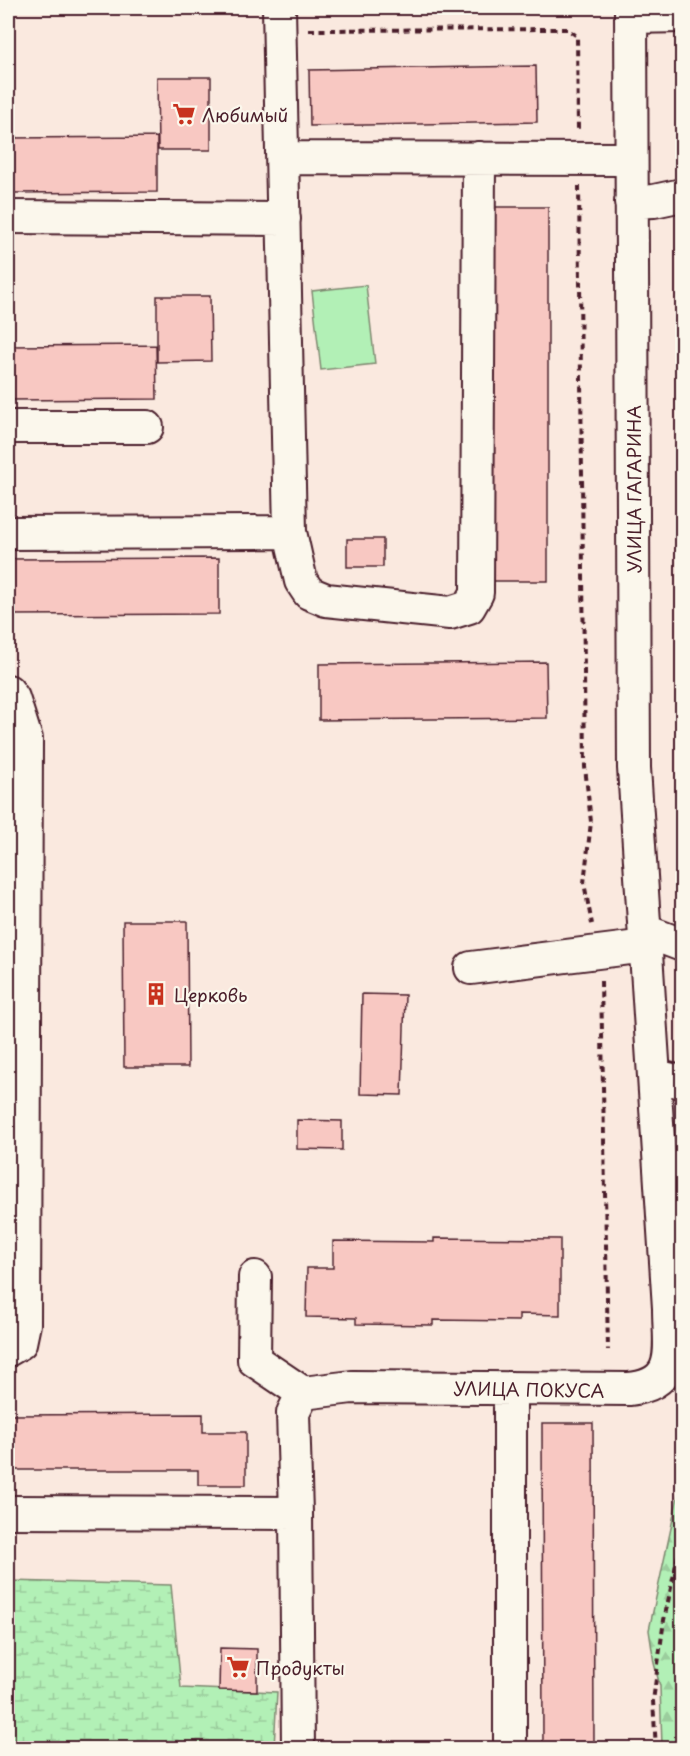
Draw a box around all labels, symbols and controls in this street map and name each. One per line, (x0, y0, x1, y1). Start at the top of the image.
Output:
supermarket icon: Любимый (171, 101, 197, 127)
place label: Любимый (202, 101, 288, 128)
street label: УЛИЦА ГАГАРИНА (620, 405, 647, 573)
building icon: Церковь (143, 981, 169, 1007)
place label: Церковь (174, 981, 247, 1008)
street label: УЛИЦА ПОКУСА (453, 1374, 605, 1404)
supermarket icon: Продукты (225, 1654, 251, 1680)
place label: Продукты (256, 1654, 345, 1681)

